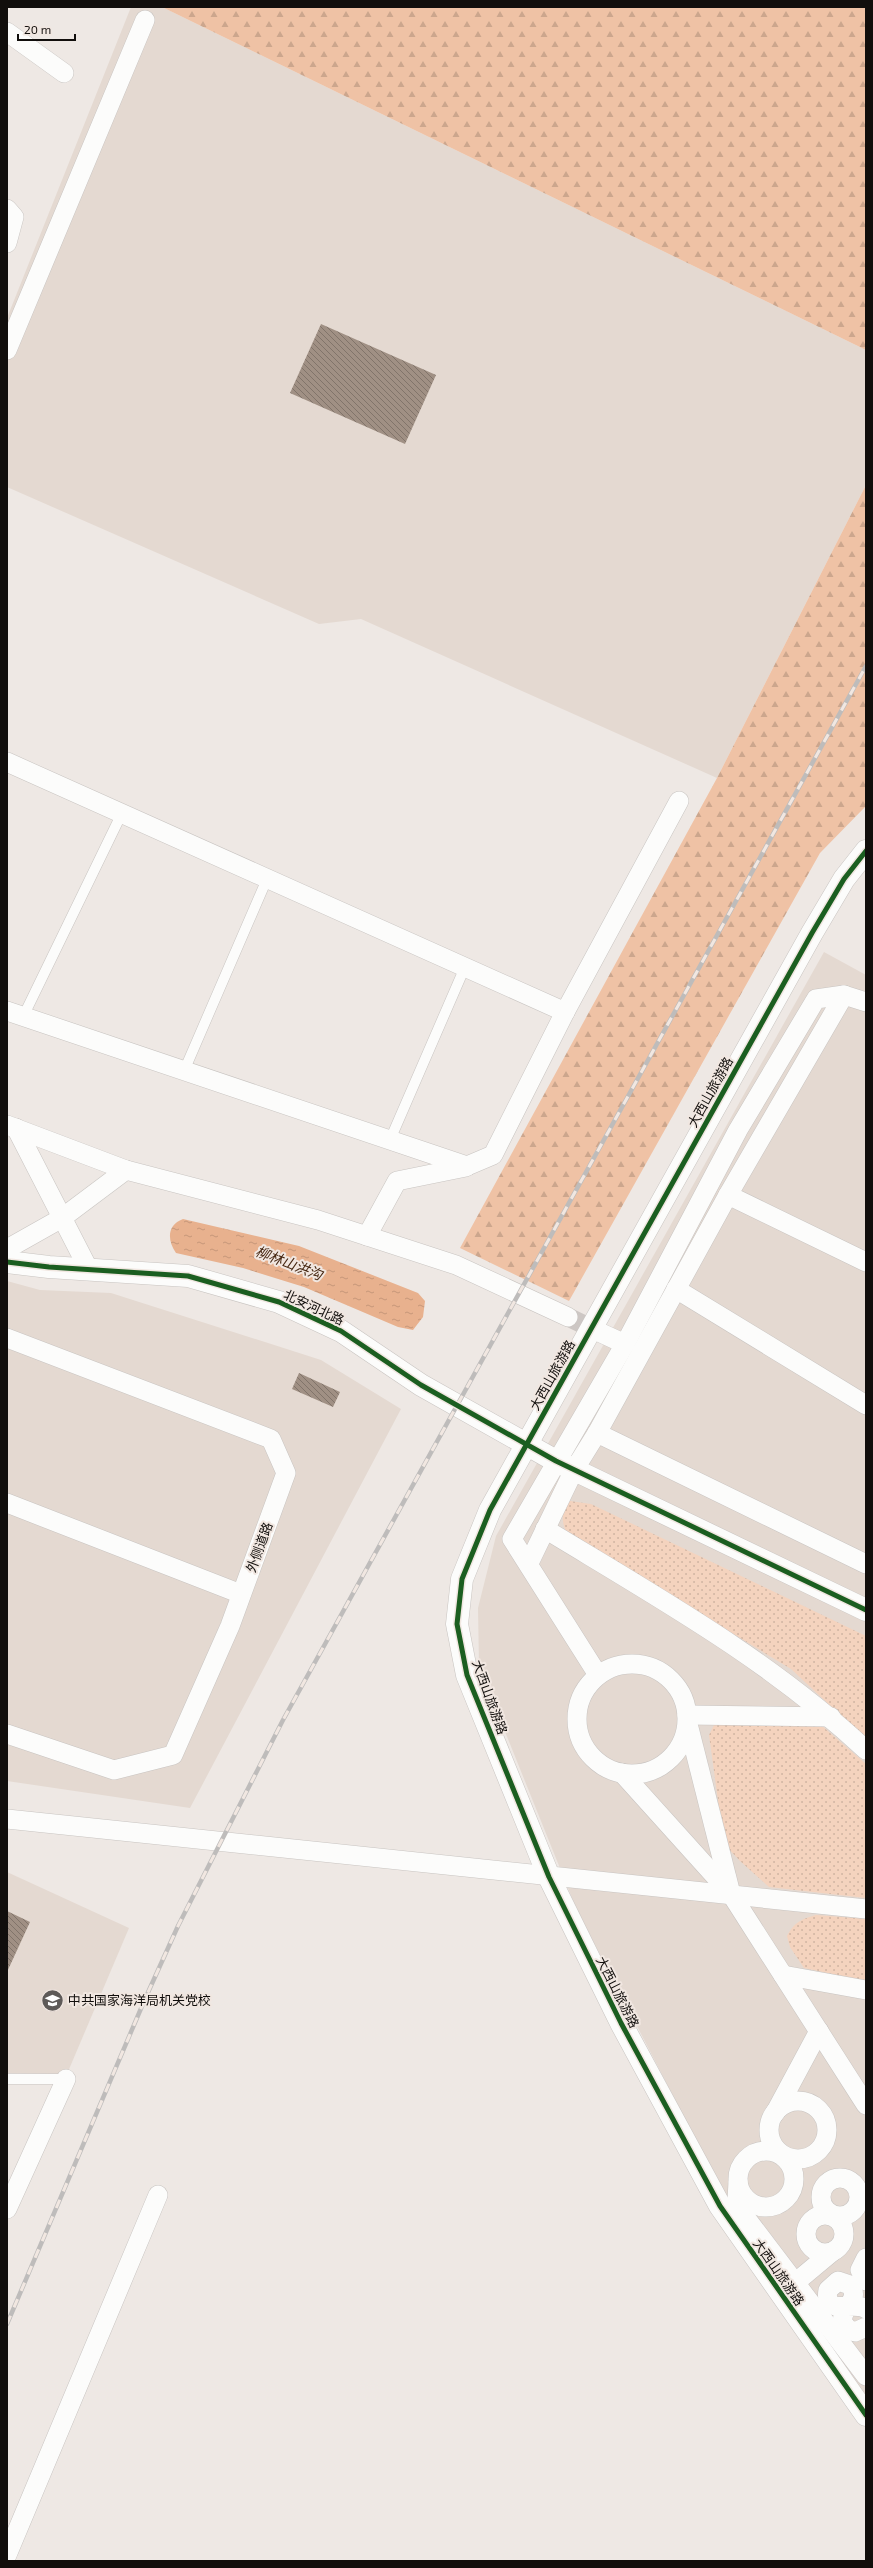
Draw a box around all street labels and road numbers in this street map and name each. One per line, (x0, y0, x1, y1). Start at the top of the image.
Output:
street label: 大西山旅游路 (684, 1054, 736, 1130)
street label: 北安河北路 (281, 1286, 347, 1328)
street label: 大西山旅游路 (526, 1337, 578, 1413)
street label: 外侧道路 (243, 1520, 275, 1574)
street label: 大西山旅游路 (469, 1658, 511, 1736)
street label: 大西山旅游路 (593, 1954, 643, 2030)
street label: 大西山旅游路 (750, 2235, 808, 2309)

